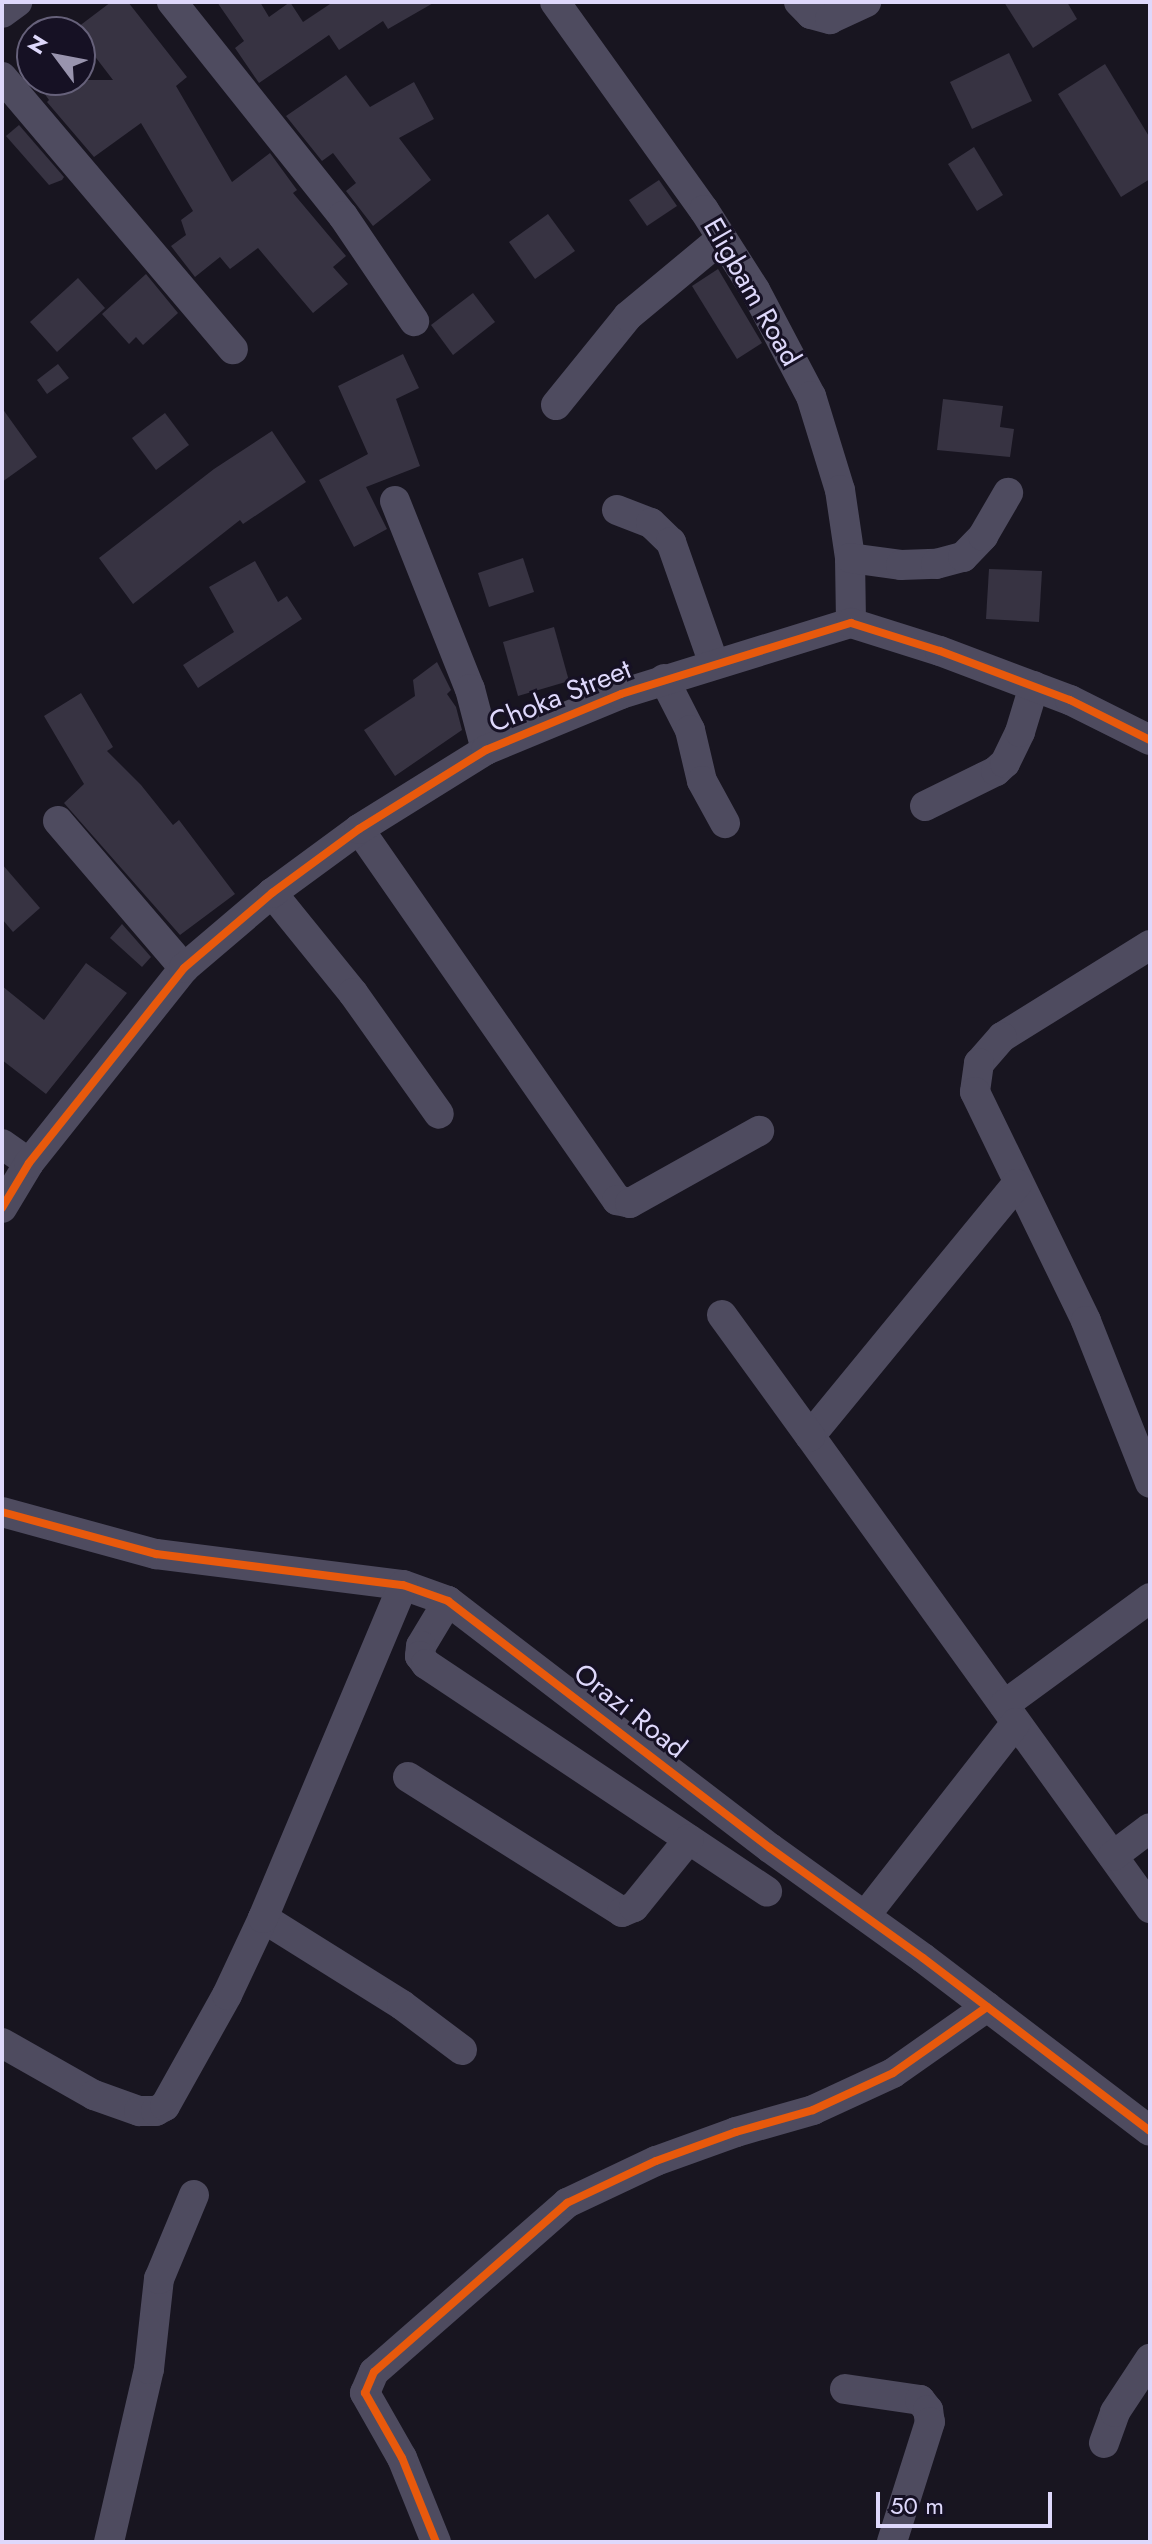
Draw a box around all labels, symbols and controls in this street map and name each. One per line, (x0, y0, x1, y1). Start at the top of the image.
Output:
north arrow (16, 16, 96, 96)
text: N (19, 28, 56, 60)
street label: Eligbam Road (696, 212, 808, 372)
street label: Choka Street (484, 652, 636, 740)
street label: Orazi Road (567, 1656, 693, 1766)
scale bar (880, 2476, 1056, 2526)
text: 50 m (890, 2488, 944, 2523)

